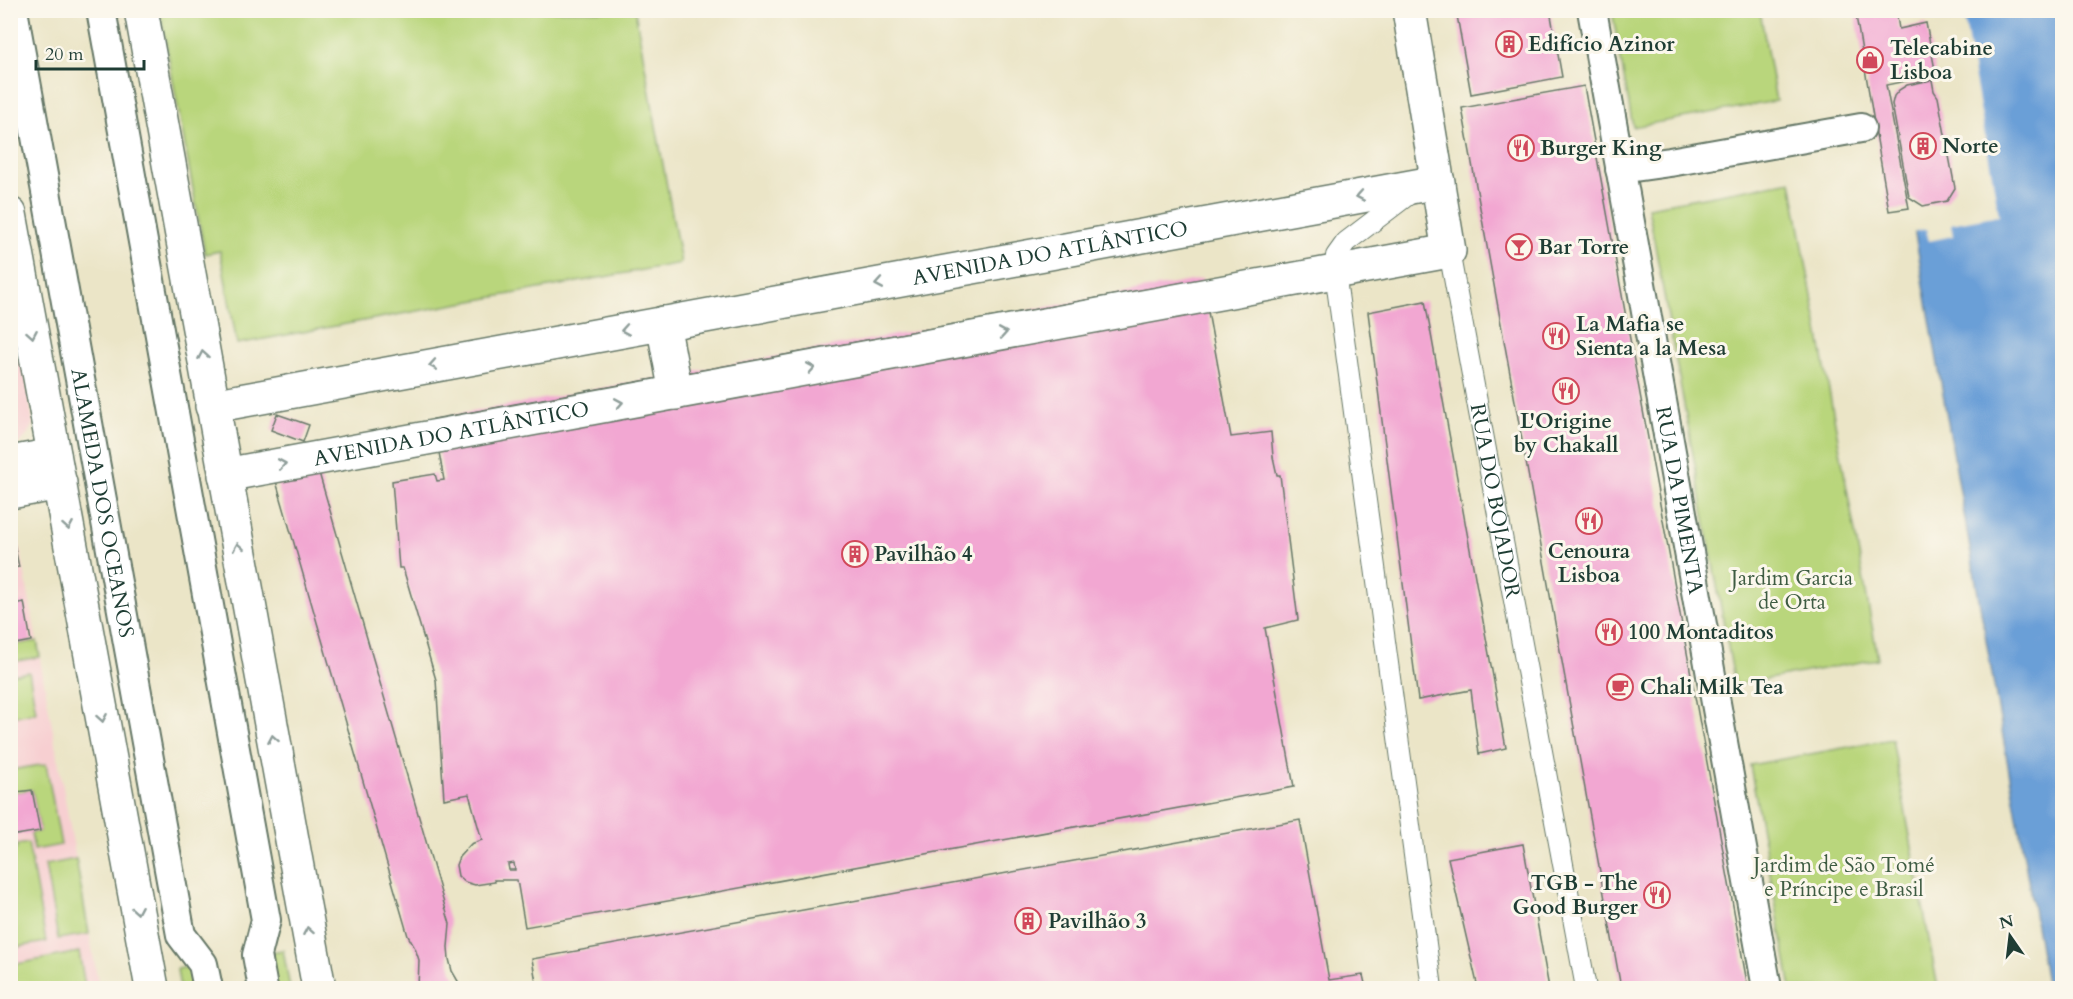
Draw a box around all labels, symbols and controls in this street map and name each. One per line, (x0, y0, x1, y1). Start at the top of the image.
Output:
building icon: Edifício Azinor (1494, 29, 1524, 59)
place label: Edifício Azinor (1528, 30, 1675, 59)
scale bar (36, 33, 144, 71)
place label: Telecabine Lisboa (1890, 34, 1993, 87)
text: 20 m (45, 42, 84, 67)
shop icon: Telecabine Lisboa (1855, 45, 1885, 75)
building icon: Norte (1908, 131, 1938, 161)
place label: Norte (1942, 132, 1999, 161)
restaurant icon: Burger King (1506, 133, 1536, 163)
place label: Burger King (1540, 134, 1662, 163)
one-way arrow (1355, 189, 1365, 202)
street label: AVENIDA DO ATLÂNTICO (910, 213, 1190, 292)
bar icon: Bar Torre (1504, 232, 1534, 262)
place label: Bar Torre (1538, 233, 1629, 262)
one-way arrow (874, 277, 883, 289)
place label: La Mafia se Sienta a la Mesa (1576, 310, 1727, 363)
restaurant icon: La Mafia se Sienta a la Mesa (1541, 321, 1571, 351)
one-way arrow (620, 323, 630, 336)
one-way arrow (997, 327, 1007, 340)
one-way arrow (25, 329, 38, 339)
one-way arrow (197, 351, 210, 361)
one-way arrow (428, 358, 438, 371)
one-way arrow (805, 362, 815, 375)
street label: ALAMEDA DOS OCEANOS (64, 366, 141, 640)
restaurant icon: L'Origine by Chakall (1551, 376, 1581, 406)
street label: AVENIDA DO ATLÂNTICO (311, 394, 591, 473)
one-way arrow (614, 397, 624, 410)
street label: RUA DO BOJADOR (1463, 401, 1528, 601)
street label: RUA DA PIMENTA (1649, 404, 1711, 597)
place label: L'Origine by Chakall (1514, 407, 1618, 460)
one-way arrow (278, 459, 287, 471)
restaurant icon: Cenoura Lisboa (1574, 506, 1604, 536)
one-way arrow (61, 521, 73, 530)
place label: Cenoura Lisboa (1548, 537, 1631, 590)
building icon: Pavilhão 4 (840, 539, 870, 569)
place label: Pavilhão 4 (874, 540, 973, 569)
one-way arrow (232, 543, 245, 553)
park label: Jardim Garcia de Orta (1728, 564, 1853, 617)
restaurant icon: 100 Montaditos (1594, 617, 1624, 647)
place label: 100 Montaditos (1628, 618, 1774, 647)
cafe icon: Chali Milk Tea (1605, 672, 1635, 702)
place label: Chali Milk Tea (1640, 673, 1784, 702)
one-way arrow (95, 712, 108, 722)
one-way arrow (267, 734, 280, 744)
park label: Jardim de São Tomé e Príncipe e Brasil (1750, 851, 1935, 904)
place label: TGB - The Good Burger (1513, 869, 1639, 922)
restaurant icon: TGB - The Good Burger (1642, 880, 1672, 910)
one-way arrow (130, 904, 143, 914)
building icon: Pavilhão 3 (1013, 906, 1043, 936)
north arrow (1980, 906, 2040, 966)
place label: Pavilhão 3 (1048, 907, 1147, 936)
text: N (1997, 910, 2016, 935)
one-way arrow (302, 926, 315, 936)

